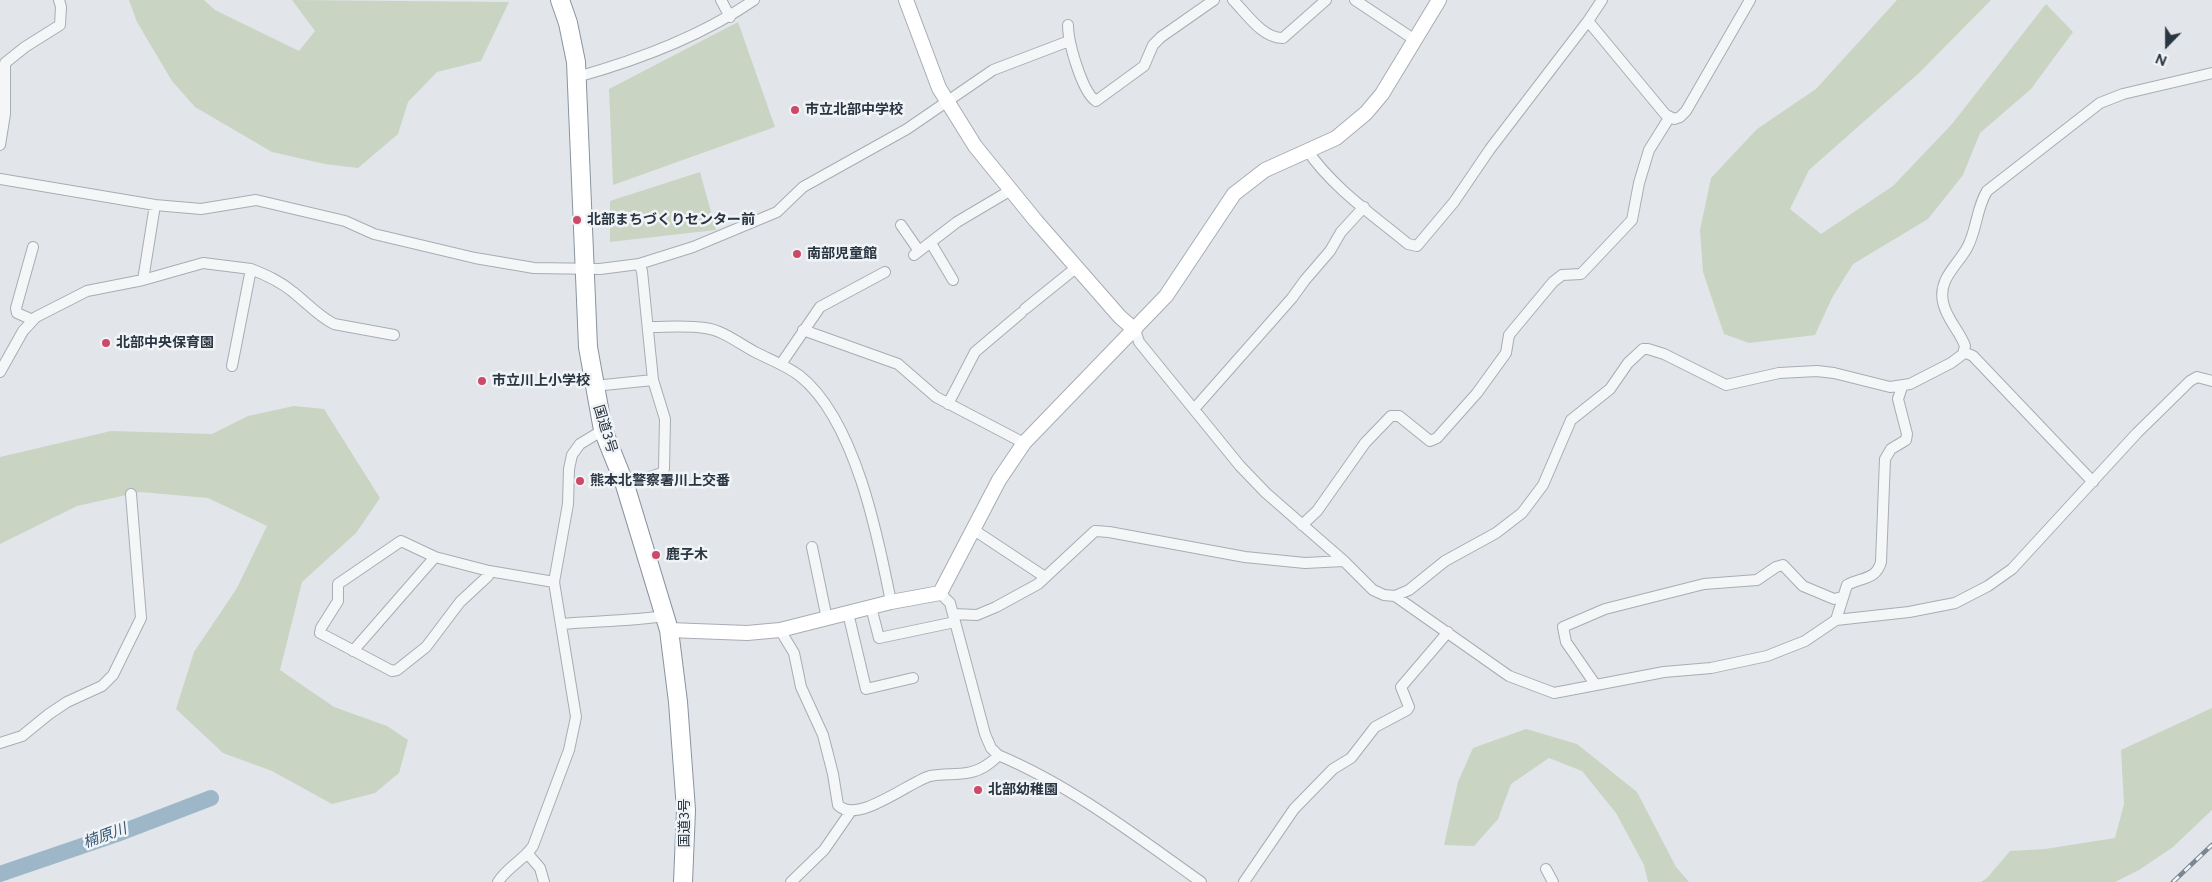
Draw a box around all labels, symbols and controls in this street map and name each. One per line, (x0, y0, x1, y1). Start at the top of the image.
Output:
north arrow (2142, 20, 2192, 70)
text: N (2153, 49, 2169, 69)
place label: 市立北部中学校 (805, 102, 903, 118)
marker: 市立北部中学校 (789, 104, 801, 116)
place label: 北部まちづくりセンター前 (587, 212, 755, 228)
marker: 北部まちづくりセンター前 (571, 214, 583, 226)
place label: 南部児童館 (807, 246, 877, 262)
marker: 南部児童館 (791, 248, 803, 260)
place label: 北部中央保育園 (116, 335, 214, 351)
marker: 北部中央保育園 (100, 337, 112, 349)
place label: 市立川上小学校 (492, 373, 590, 389)
marker: 市立川上小学校 (476, 375, 488, 387)
street label: 国道3号 (590, 403, 620, 455)
place label: 熊本北警察署川上交番 (590, 473, 730, 489)
marker: 熊本北警察署川上交番 (574, 475, 586, 487)
place label: 鹿子木 (666, 547, 708, 563)
marker: 鹿子木 (650, 549, 662, 561)
place label: 北部幼稚園 (988, 782, 1058, 798)
marker: 北部幼稚園 (972, 784, 984, 796)
street label: 国道3号 (677, 798, 693, 848)
water label: 楠原川 (81, 820, 129, 852)

